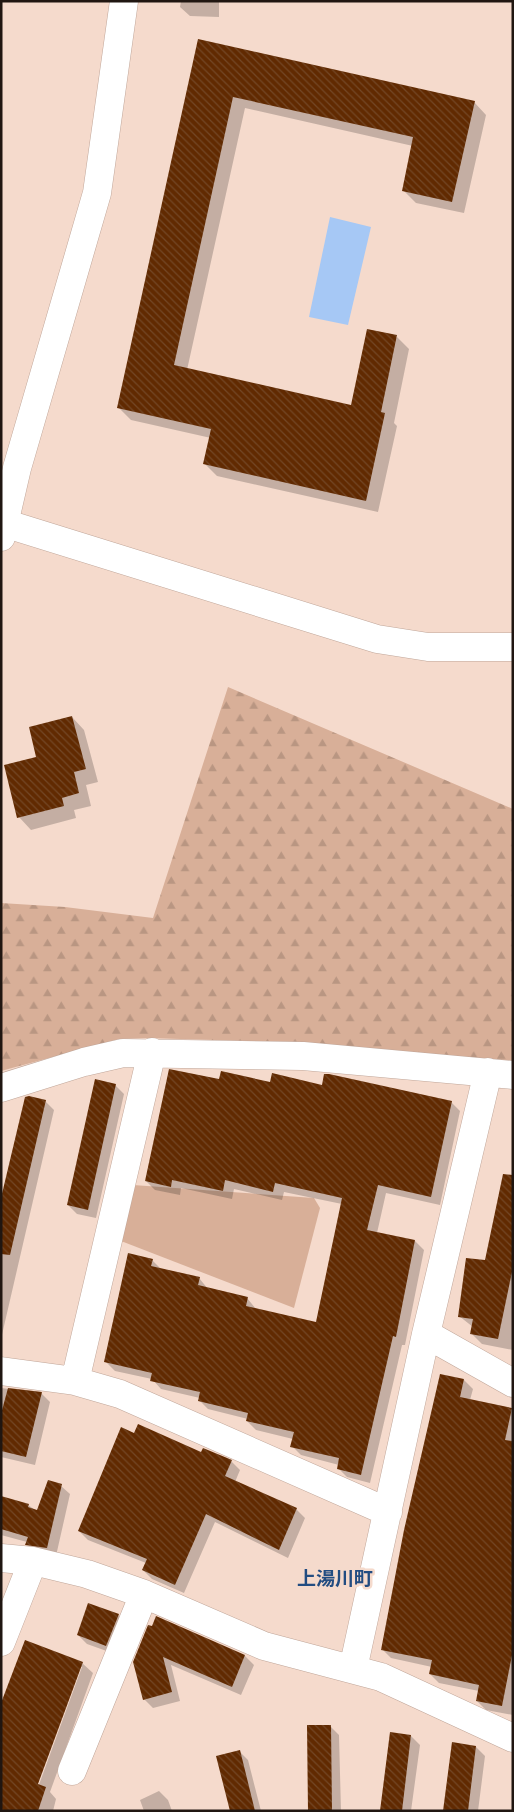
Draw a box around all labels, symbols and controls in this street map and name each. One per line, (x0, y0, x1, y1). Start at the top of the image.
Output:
district label: 上湯川町 (297, 1563, 373, 1591)

